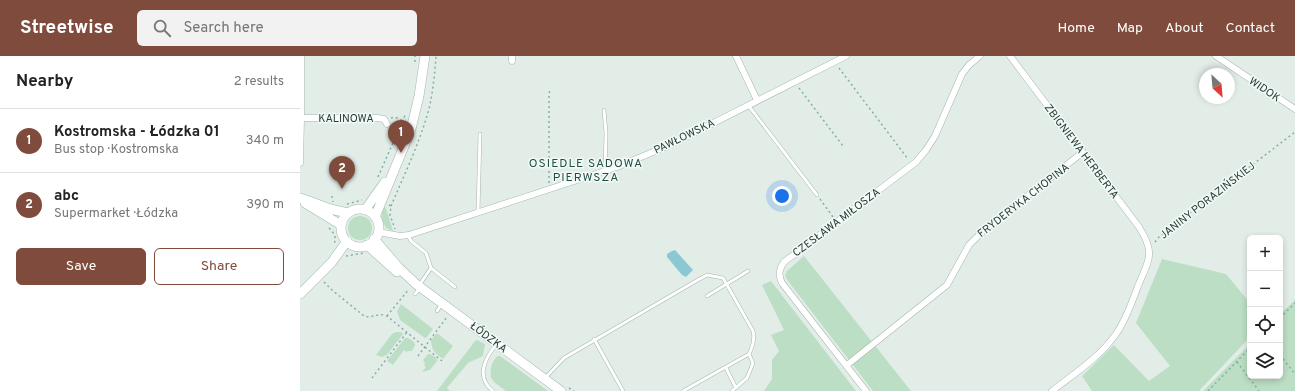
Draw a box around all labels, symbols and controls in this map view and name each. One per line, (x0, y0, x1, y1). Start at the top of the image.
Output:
search box (137, 10, 417, 46)
text: Streetwise (20, 16, 113, 40)
icon: search (151, 17, 173, 39)
text: Search here (183, 19, 264, 38)
text: Home (1058, 20, 1095, 37)
text: Map (1117, 20, 1143, 37)
text: About (1165, 20, 1204, 37)
text: Contact (1226, 20, 1275, 37)
north arrow (1199, 68, 1235, 104)
text: Nearby (16, 71, 73, 93)
text: 2 results (234, 74, 284, 90)
street label: WIDOK (1246, 74, 1283, 105)
street label: ZBIGNIEWA HERBERTA (1041, 101, 1122, 202)
street label: KALINOWA (318, 112, 374, 126)
street label: PAWŁOWSKA (652, 116, 717, 158)
pin: 1 (388, 120, 414, 153)
text: Kostromska - Łódzka 01 (54, 123, 220, 142)
text: 1 (26, 133, 32, 149)
text: 340 m (246, 133, 284, 149)
text: Bus stop · Kostromska (54, 142, 179, 158)
pin: 2 (329, 156, 355, 189)
district label: OSIEDLE SADOWA PIERWSZA (529, 156, 643, 186)
street label: JANINY PORAZIŃSKIEJ (1156, 158, 1258, 242)
street label: FRYDERYKA CHOPINA (975, 161, 1072, 241)
street label: CZESŁAWA MIŁOSZA (790, 185, 883, 260)
your location (772, 186, 792, 206)
text: abc (54, 187, 79, 206)
text: 2 (25, 197, 33, 213)
text: 390 m (246, 197, 284, 213)
text: Supermarket · Łódzka (54, 206, 178, 222)
map controls (1247, 235, 1283, 379)
button: + (1247, 235, 1283, 271)
button: Save (16, 248, 146, 285)
button: Share (154, 248, 284, 285)
button: − (1247, 271, 1283, 307)
button: locate (1247, 307, 1283, 343)
street label: ŁÓDZKA (467, 318, 510, 356)
button: layers (1247, 343, 1283, 379)

